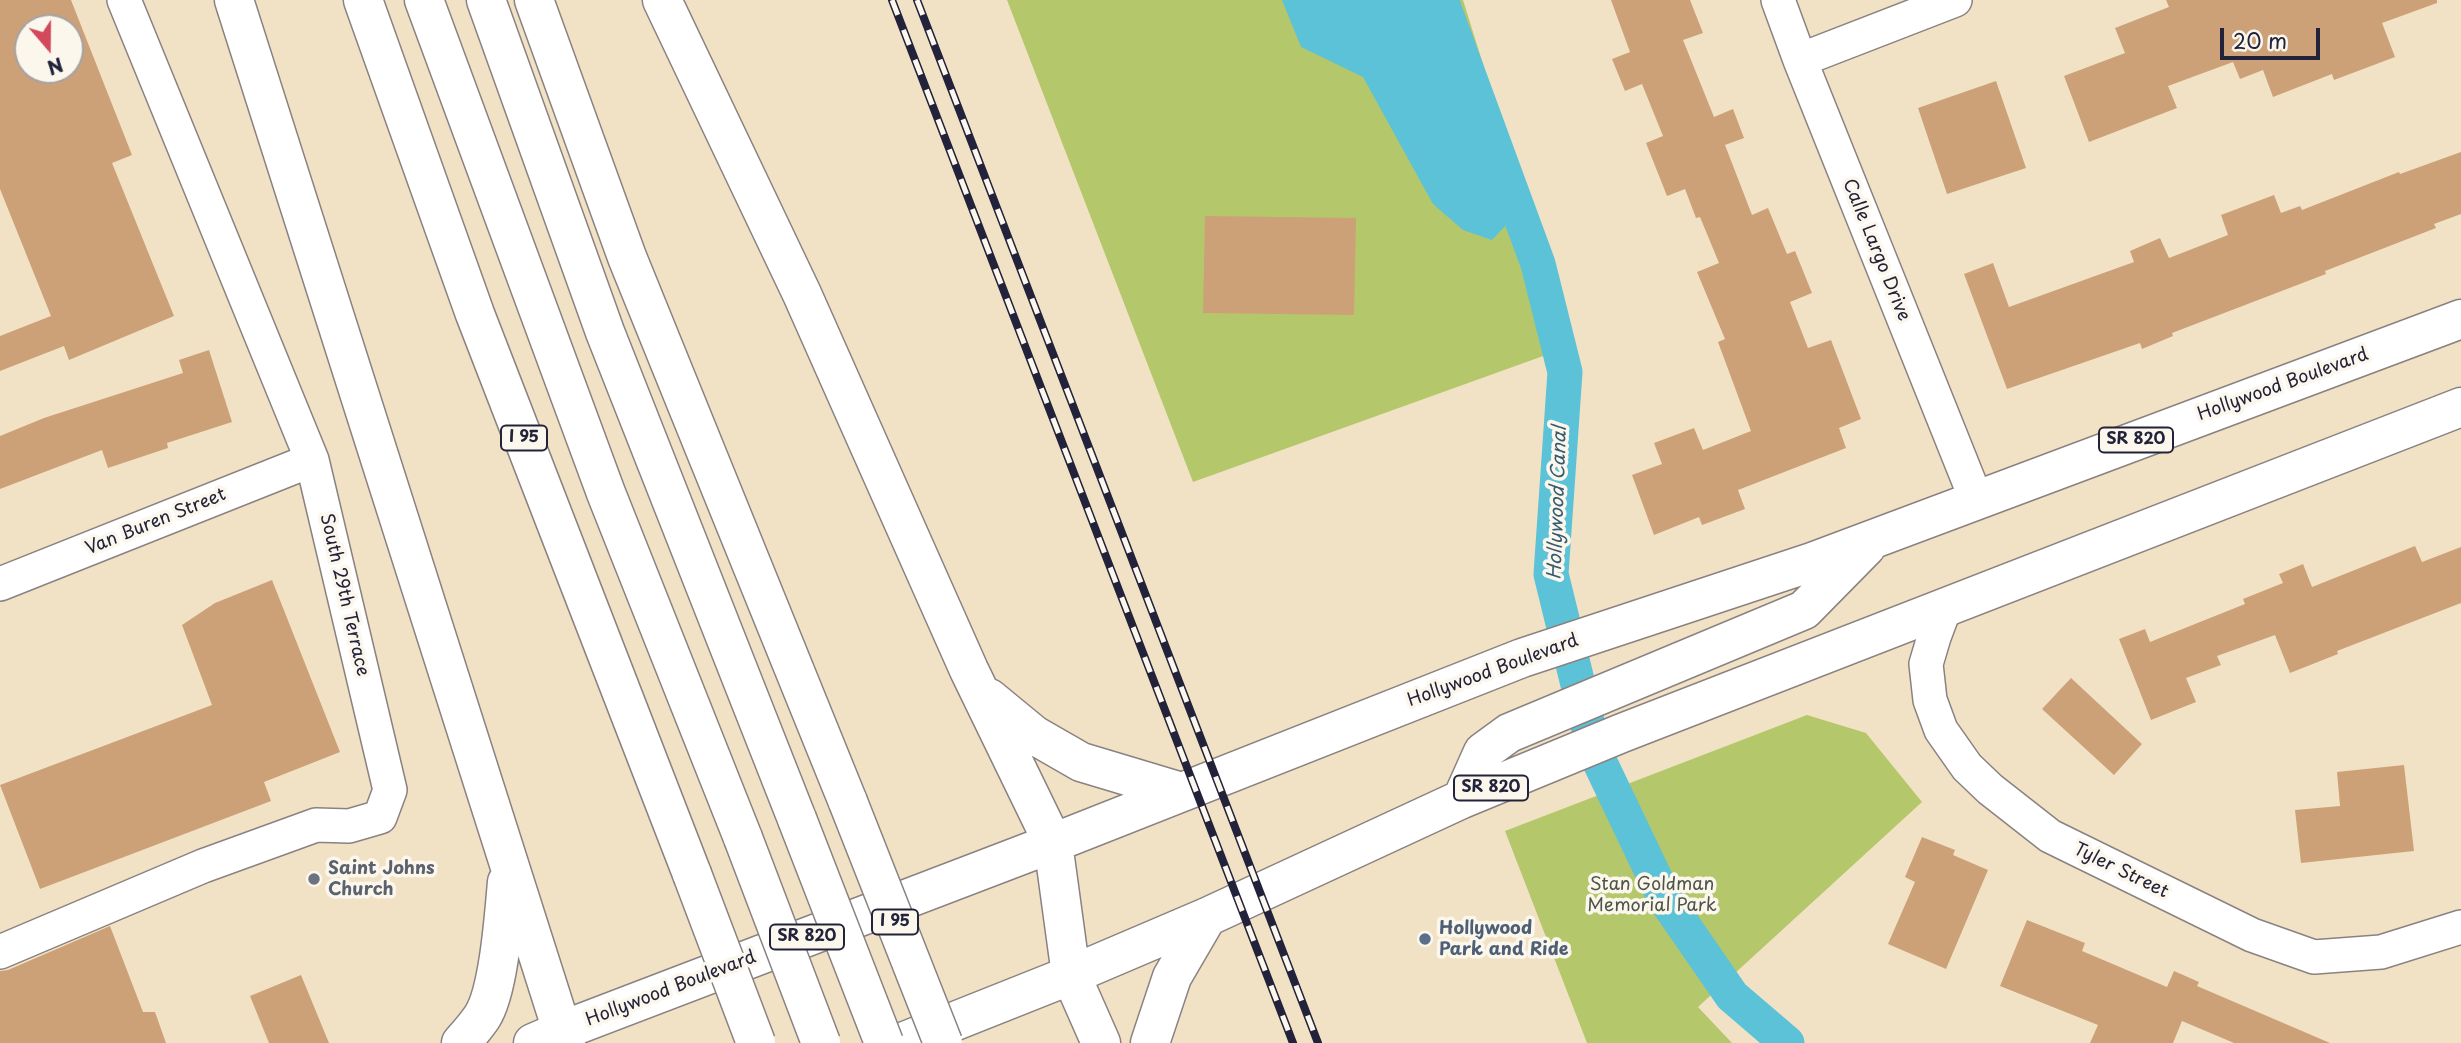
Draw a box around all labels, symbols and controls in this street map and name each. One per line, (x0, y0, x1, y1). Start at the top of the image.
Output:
north arrow (14, 14, 84, 84)
scale bar (2223, 14, 2323, 58)
text: 20 m (2233, 24, 2287, 56)
text: N (44, 51, 67, 83)
street label: Calle Largo Drive (1838, 176, 1914, 324)
street label: Hollywood Boulevard (2195, 344, 2371, 426)
road number: I 95 (501, 426, 547, 450)
water label: Hollywood Canal (1544, 426, 1572, 580)
road number: SR 820 (2099, 428, 2173, 452)
street label: Van Buren Street (83, 484, 229, 560)
street label: South 29th Terrace (315, 512, 373, 678)
street label: Hollywood Boulevard (1405, 630, 1581, 712)
road number: SR 820 (1454, 776, 1528, 800)
street label: Tyler Street (2070, 839, 2172, 903)
place label: Saint Johns Church (328, 858, 435, 900)
marker: Saint Johns Church (306, 871, 322, 887)
park label: Stan Goldman Memorial Park (1587, 874, 1717, 917)
road number: I 95 (872, 910, 918, 934)
place label: Hollywood Park and Ride (1439, 918, 1568, 960)
road number: SR 820 (770, 925, 844, 950)
marker: Hollywood Park and Ride (1417, 931, 1433, 947)
street label: Hollywood Boulevard (583, 947, 759, 1031)

